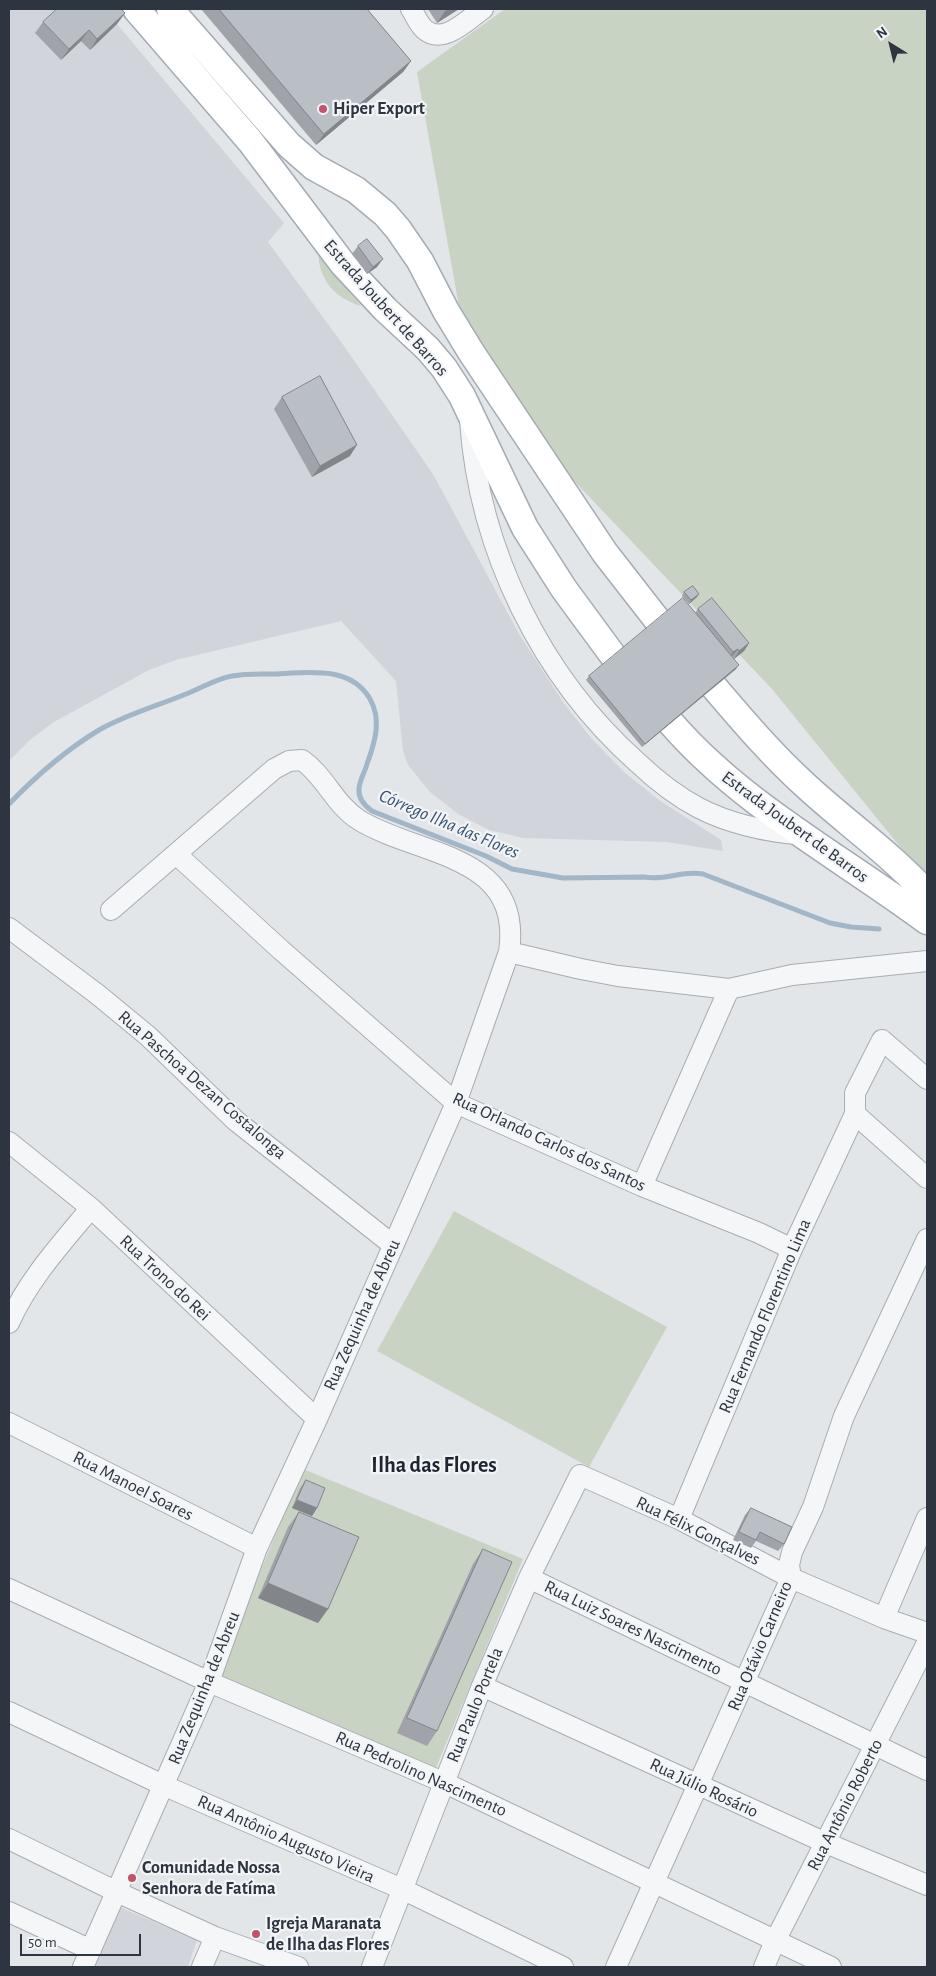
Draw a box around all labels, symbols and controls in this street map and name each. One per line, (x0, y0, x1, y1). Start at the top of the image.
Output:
north arrow (866, 20, 916, 70)
text: N (874, 24, 890, 41)
place label: Hiper Export (333, 98, 425, 120)
marker: Hiper Export (317, 103, 329, 115)
street label: Estrada Joubert de Barros (319, 235, 453, 381)
street label: Estrada Joubert de Barros (717, 766, 873, 888)
water label: Córrego Ilha das Flores (375, 784, 523, 864)
street label: Rua Paschoa Dezan Costalonga (113, 1006, 291, 1164)
street label: Rua Orlando Carlos dos Santos (449, 1088, 649, 1196)
street label: Rua Fernando Florentino Lima (714, 1215, 816, 1417)
street label: Rua Trono do Rei (115, 1230, 215, 1326)
street label: Rua Zequinha de Abreu (319, 1236, 405, 1394)
street label: Rua Manoel Soares (69, 1446, 197, 1526)
district label: Ilha das Flores (371, 1452, 497, 1478)
street label: Rua Félix Gonçalves (632, 1492, 764, 1570)
street label: Rua Luiz Soares Nascimento (541, 1576, 725, 1680)
street label: Rua Otávio Carneiro (723, 1578, 797, 1714)
street label: Rua Zequinha de Abreu (163, 1608, 245, 1768)
street label: Rua Paulo Portela (442, 1644, 508, 1766)
street label: Rua Pedrolino Nascimento (332, 1726, 510, 1822)
street label: Rua Antônio Roberto (802, 1735, 888, 1875)
street label: Rua Júlio Rosário (646, 1753, 762, 1823)
street label: Rua Antônio Augusto Vieira (194, 1790, 378, 1888)
place label: Comunidade Nossa Senhora de Fatíma (142, 1857, 280, 1900)
marker: Comunidade Nossa Senhora de Fatíma (126, 1872, 138, 1884)
place label: Igreja Maranata de Ilha das Flores (266, 1913, 389, 1956)
scale bar (22, 1924, 144, 1956)
marker: Igreja Maranata de Ilha das Flores (250, 1928, 262, 1940)
text: 50 m (28, 1935, 57, 1950)

